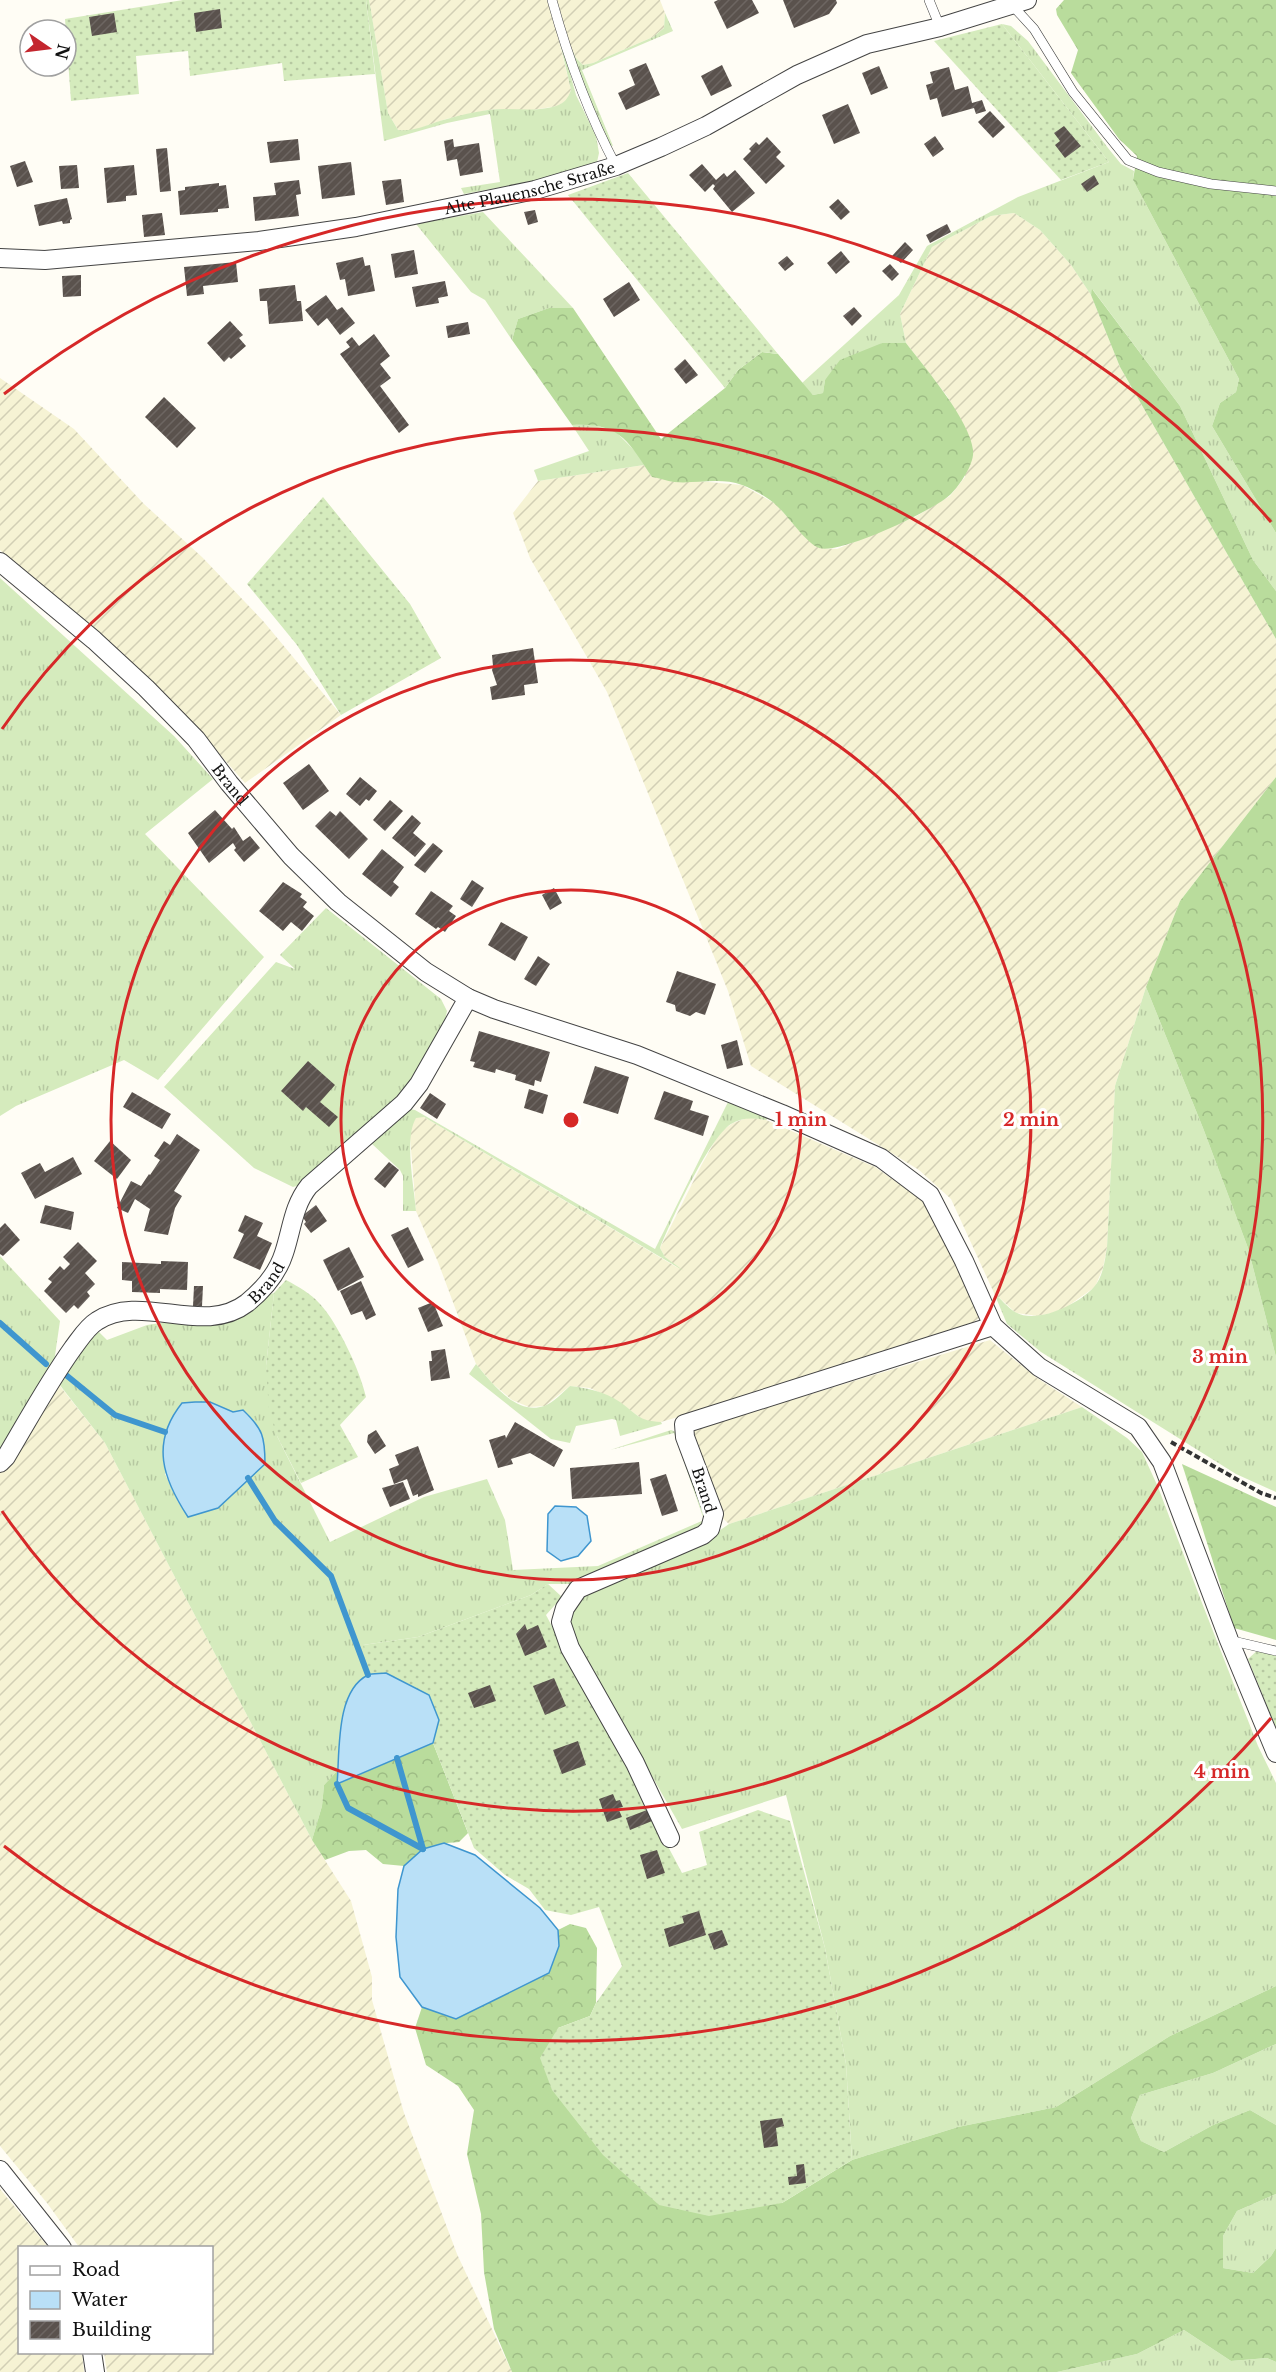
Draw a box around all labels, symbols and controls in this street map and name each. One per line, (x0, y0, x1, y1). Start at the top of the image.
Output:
north arrow (18, 18, 78, 78)
text: N (51, 42, 74, 61)
street label: Alte Plauensche Straße (442, 157, 617, 218)
street label: Brand (208, 760, 253, 809)
text: 1 min (775, 1109, 827, 1131)
text: 2 min (1003, 1109, 1059, 1131)
centre of rings (561, 1110, 581, 1130)
street label: Brand (244, 1259, 288, 1307)
text: 3 min (1192, 1346, 1248, 1368)
street label: Brand (688, 1465, 720, 1515)
text: 4 min (1194, 1761, 1250, 1783)
legend (18, 2246, 213, 2354)
text: Road (72, 2259, 120, 2281)
text: Water (71, 2289, 128, 2311)
text: Building (72, 2319, 151, 2341)

